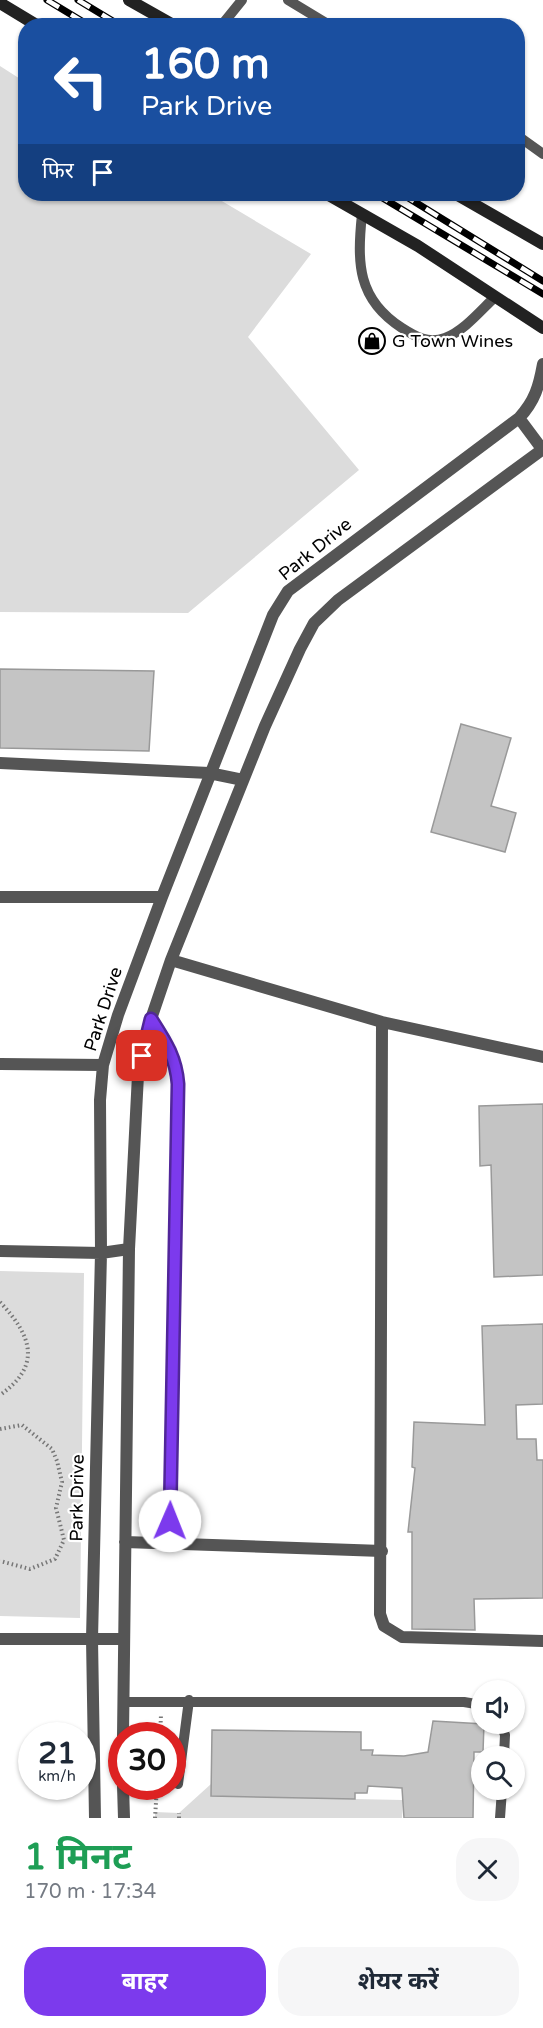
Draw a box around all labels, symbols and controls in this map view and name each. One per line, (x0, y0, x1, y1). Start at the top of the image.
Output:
text: 160 m (141, 39, 270, 90)
icon: left (42, 42, 120, 120)
text: Park Drive (141, 90, 272, 123)
icon: arrive (86, 156, 119, 189)
text: फिर (42, 158, 74, 184)
shop icon: G Town Wines (357, 326, 387, 356)
place label: G Town Wines (392, 330, 513, 352)
street label: Park Drive (274, 513, 356, 585)
street label: Park Drive (79, 964, 127, 1054)
pin (116, 1030, 167, 1081)
icon: arrive (125, 1039, 158, 1072)
street label: Park Drive (65, 1454, 89, 1542)
position arrow (138, 1489, 202, 1553)
map controls (471, 1680, 525, 1800)
button: sound (471, 1680, 525, 1734)
speed limit sign: 30 (108, 1722, 186, 1800)
text: 21 (38, 1735, 76, 1772)
button: search (471, 1746, 525, 1800)
text: km/h (38, 1767, 76, 1785)
text: 1 मिनट (24, 1836, 132, 1879)
button: close (456, 1838, 519, 1901)
text: 170 m · 17:34 (24, 1880, 156, 1904)
button: बाहर (24, 1947, 266, 2016)
button: शेयर करें (278, 1947, 519, 2016)

